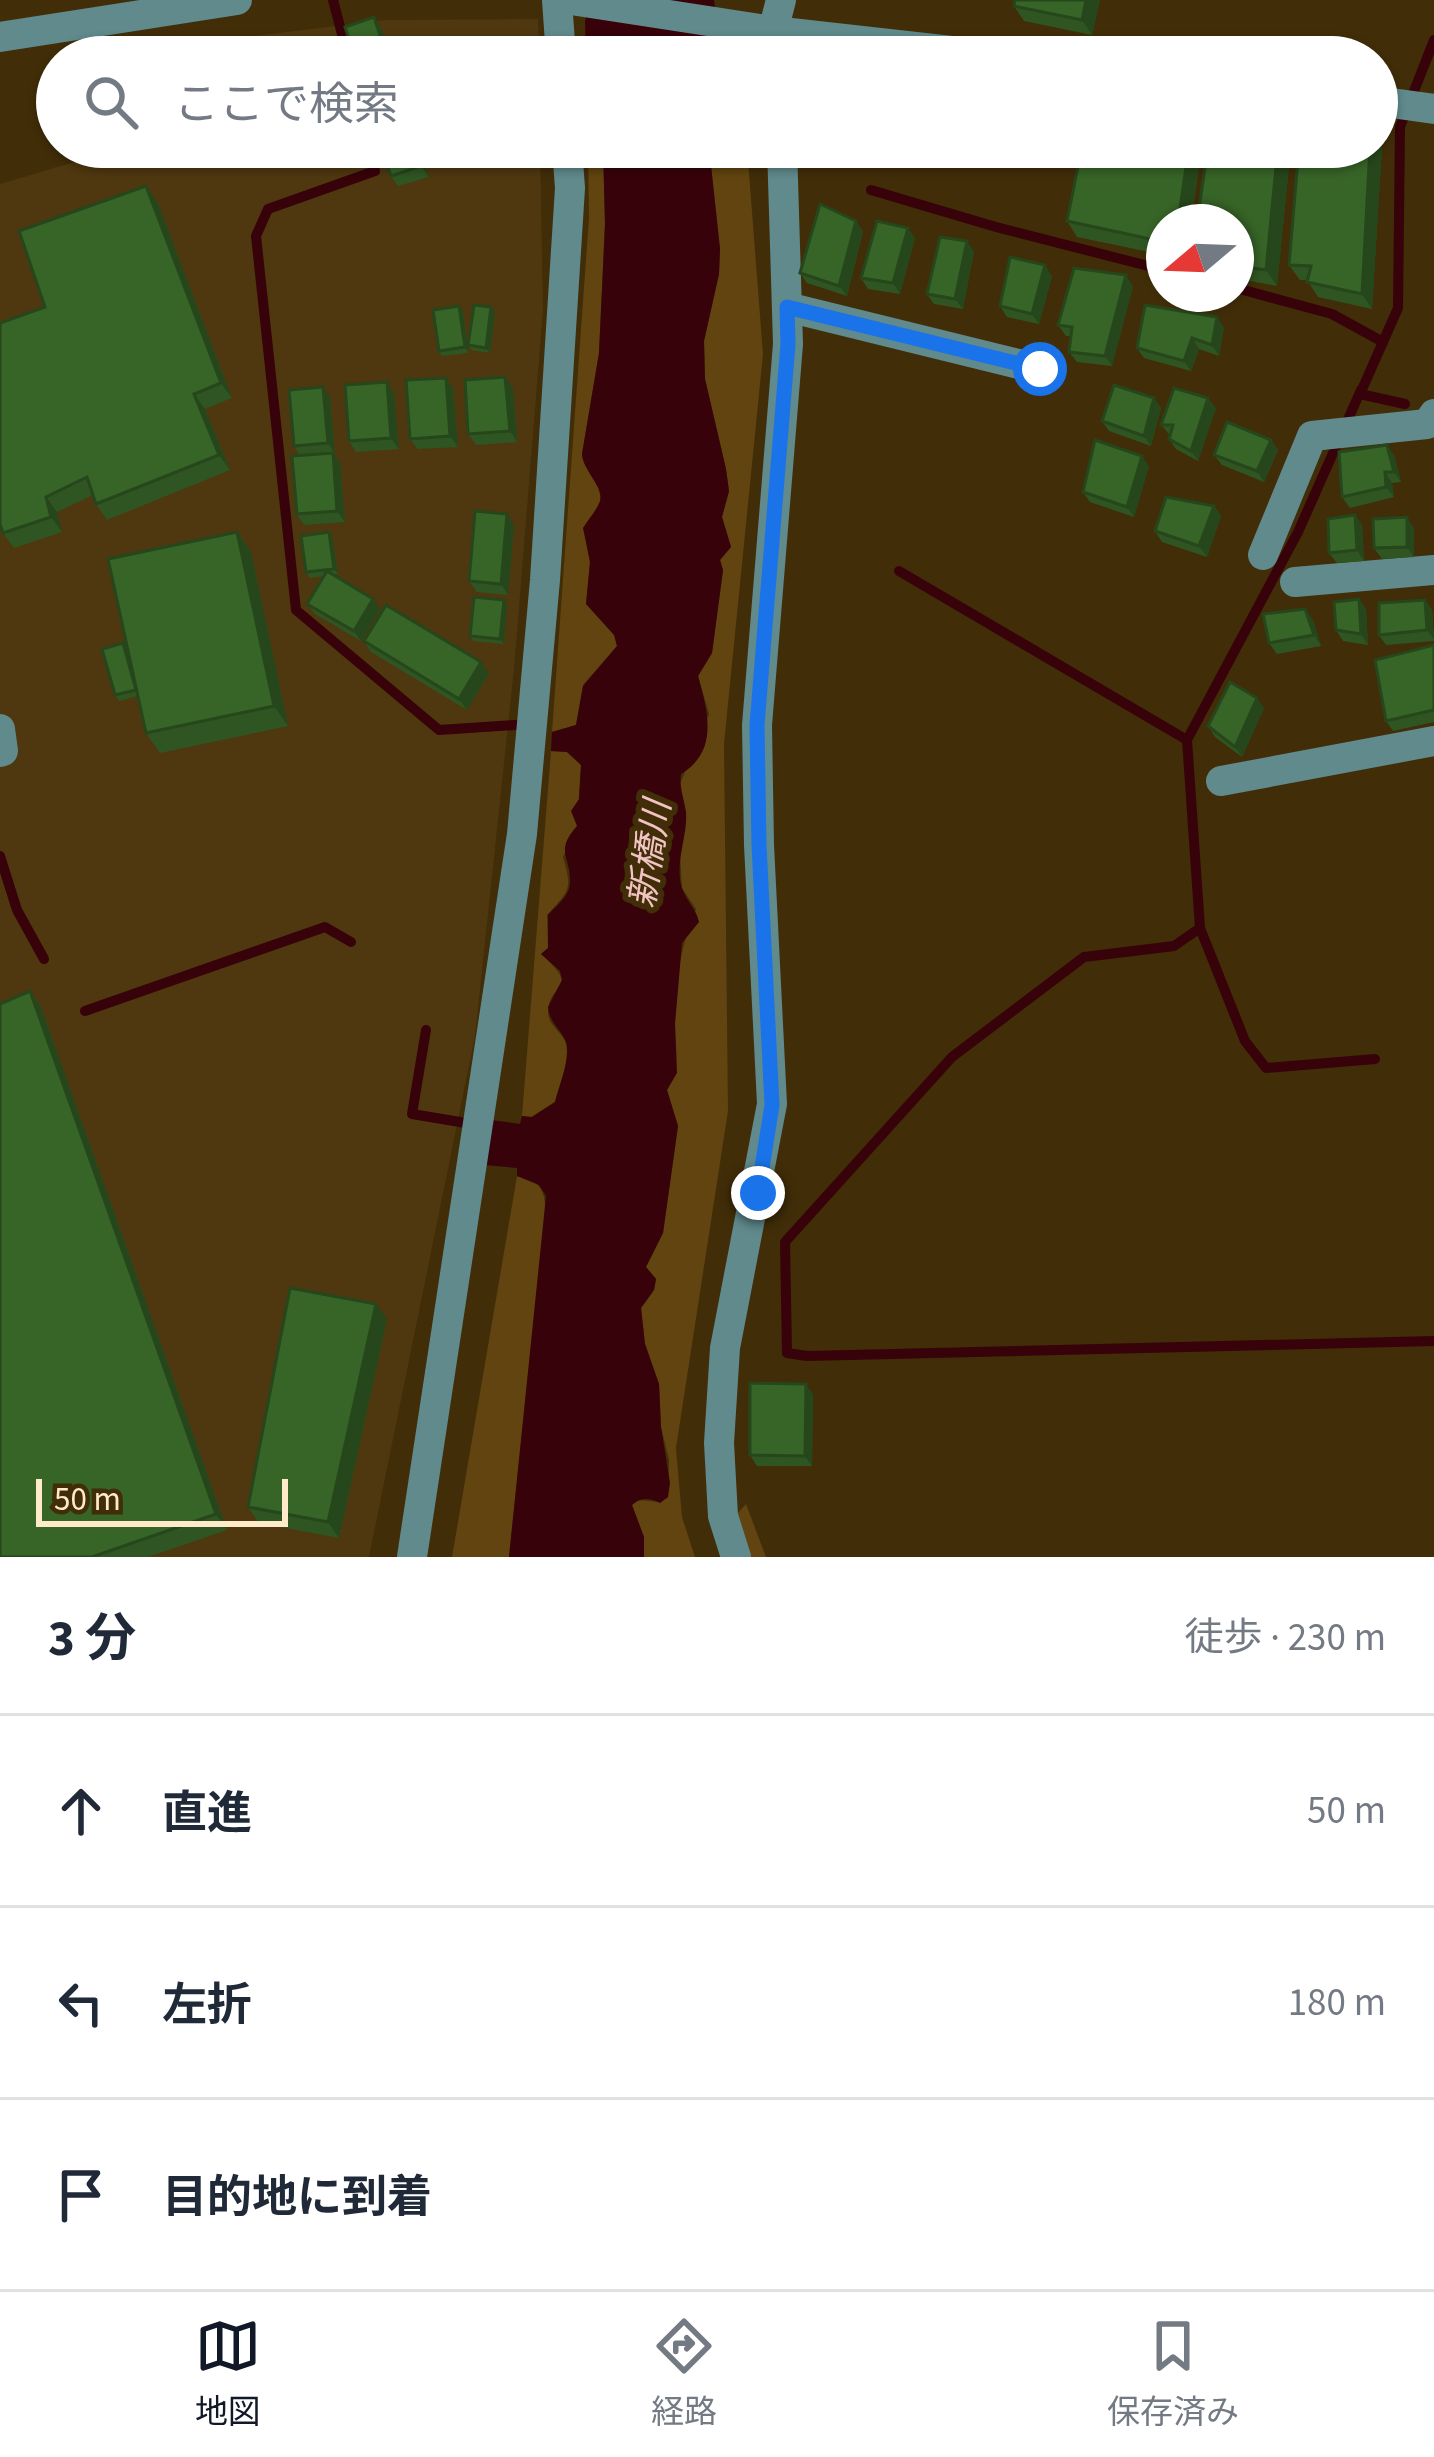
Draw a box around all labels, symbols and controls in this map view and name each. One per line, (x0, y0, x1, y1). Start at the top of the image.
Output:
search box (36, 36, 1398, 168)
icon: search (78, 69, 144, 135)
text: ここで検索 (174, 73, 399, 137)
north arrow (1146, 204, 1254, 312)
route start (1013, 342, 1067, 396)
water label: 新橋川 (616, 793, 684, 911)
route end (731, 1166, 785, 1220)
scale bar (36, 1473, 288, 1526)
text: 50 m (54, 1476, 121, 1523)
text: 3 分 (48, 1603, 136, 1675)
text: 徒歩 · 230 m (1184, 1610, 1386, 1666)
icon: ahead (48, 1778, 114, 1844)
text: 直進 (162, 1782, 252, 1846)
text: 50 m (1307, 1783, 1386, 1839)
icon: left (48, 1970, 114, 2036)
text: 左折 (162, 1974, 252, 2038)
text: 180 m (1288, 1975, 1386, 2031)
icon: arrive (48, 2162, 114, 2228)
text: 目的地に到着 (162, 2166, 432, 2230)
tab: 地図 (195, 2313, 261, 2436)
tab: 経路 (651, 2313, 717, 2436)
tab: 保存済み (1107, 2313, 1239, 2436)

